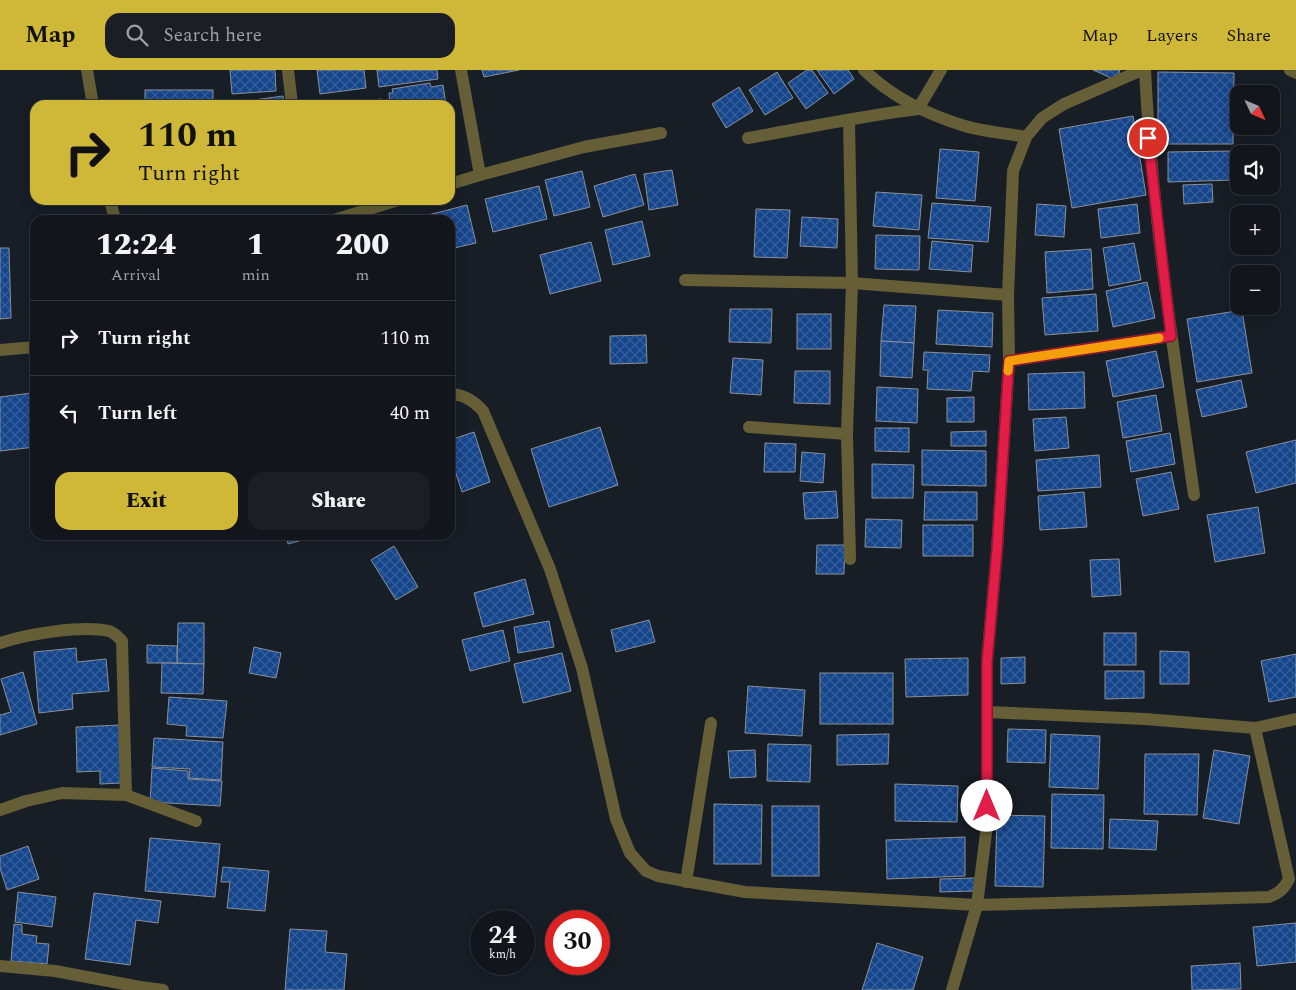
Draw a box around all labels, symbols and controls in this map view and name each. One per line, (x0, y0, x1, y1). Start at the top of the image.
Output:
search box (105, 13, 455, 58)
text: Map (25, 17, 75, 53)
icon: search (123, 21, 151, 49)
text: Search here (163, 21, 262, 50)
text: Map (1082, 22, 1118, 49)
text: Layers (1146, 22, 1198, 49)
text: Share (1226, 22, 1271, 49)
north arrow (1230, 85, 1280, 135)
map controls (1230, 85, 1280, 315)
text: 110 m (138, 109, 237, 162)
pin (1127, 117, 1169, 159)
icon: right (55, 120, 120, 185)
icon: arrive (1134, 124, 1162, 152)
button: sound (1230, 145, 1280, 195)
text: Turn right (138, 157, 240, 190)
button: + (1230, 205, 1280, 255)
text: 12:24 (96, 222, 176, 268)
text: 1 (247, 222, 265, 268)
text: 200 (335, 222, 389, 268)
text: Arrival (111, 263, 161, 287)
text: min (242, 263, 270, 287)
text: m (355, 263, 369, 287)
button: − (1230, 265, 1280, 315)
icon: right (55, 324, 83, 352)
text: Turn right (98, 324, 191, 353)
text: 110 m (380, 324, 430, 353)
icon: left (55, 399, 83, 427)
text: Turn left (98, 399, 177, 428)
text: 40 m (390, 399, 430, 428)
button: Exit (55, 472, 238, 530)
button: Share (248, 472, 430, 530)
position arrow (960, 779, 1012, 831)
speed limit sign: 30 (545, 910, 610, 975)
text: 24 (488, 917, 517, 955)
text: km/h (489, 945, 516, 964)

